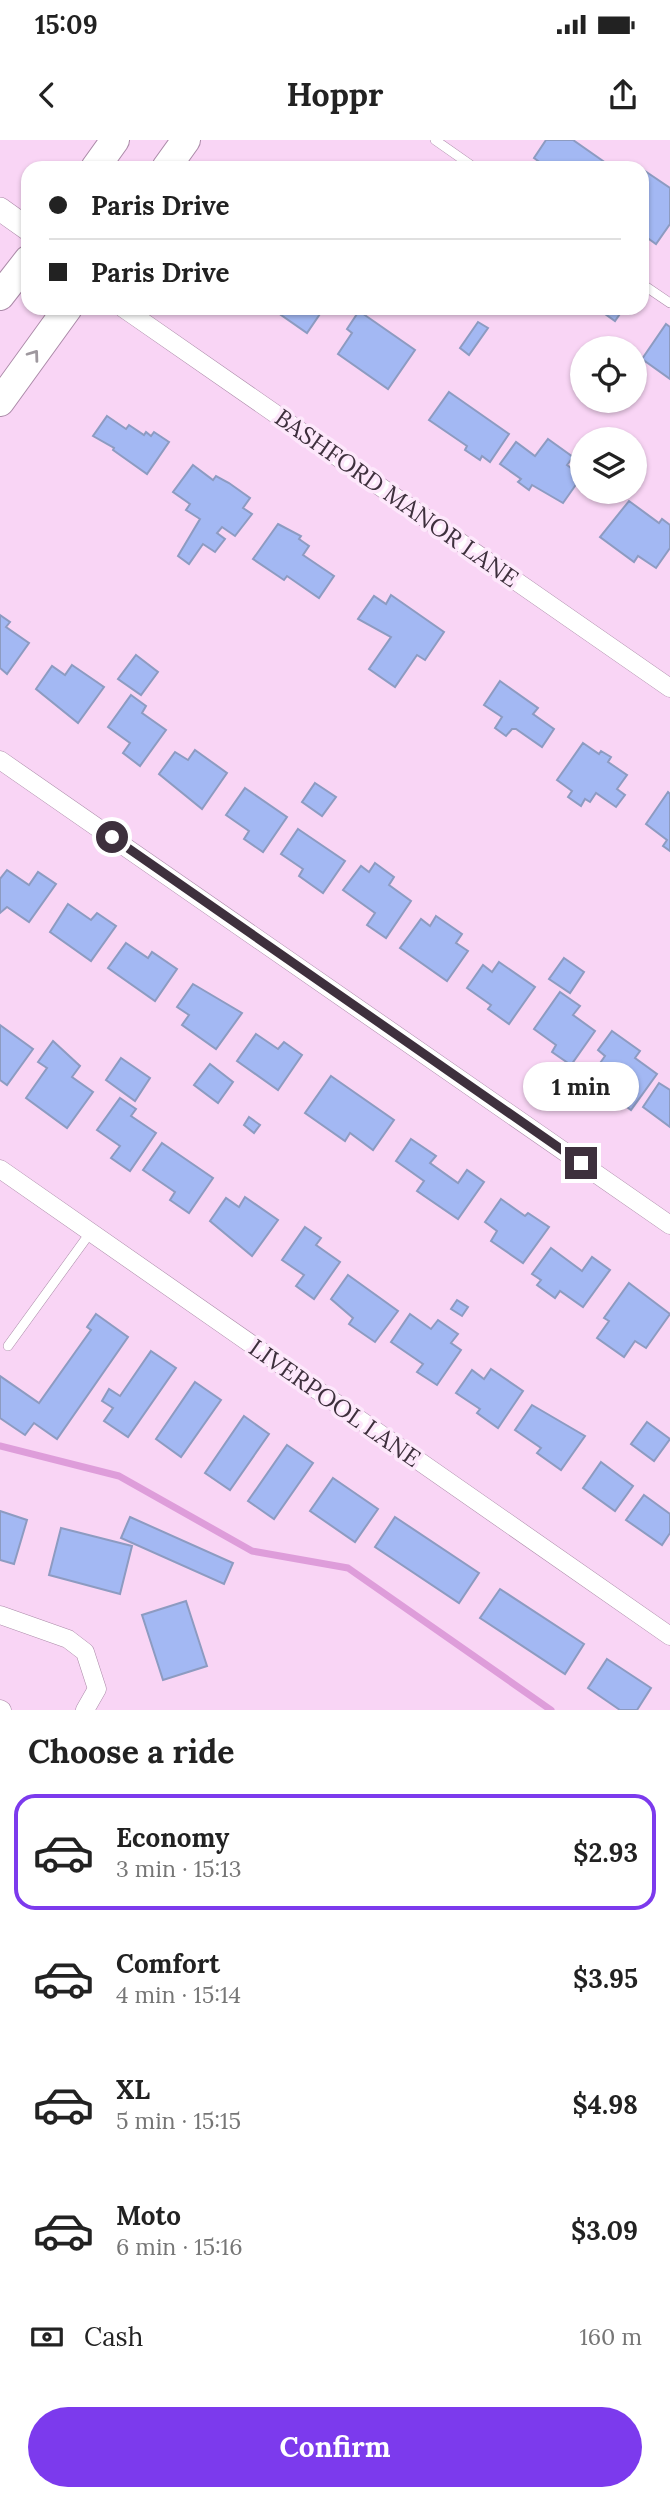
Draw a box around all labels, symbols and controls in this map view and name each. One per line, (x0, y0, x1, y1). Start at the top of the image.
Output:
text: 15:09 (35, 8, 98, 41)
text: Hoppr (287, 74, 383, 115)
icon: back (28, 76, 66, 114)
icon: share (604, 76, 642, 114)
text: Paris Drive (91, 189, 230, 222)
text: Paris Drive (91, 256, 230, 289)
map controls (570, 336, 647, 504)
button: locate (570, 336, 647, 413)
one-way arrow (26, 350, 38, 363)
street label: BASHFORD MANOR LANE (269, 402, 525, 594)
button: layers (570, 427, 647, 504)
route start (96, 821, 128, 853)
callout: 1 min (523, 1062, 639, 1110)
text: 1 min (552, 1072, 610, 1101)
route end (565, 1147, 597, 1179)
street label: LIVERPOOL LANE (243, 1332, 427, 1474)
text: Choose a ride (28, 1731, 235, 1772)
icon: car (32, 1821, 95, 1884)
text: Economy (116, 1821, 229, 1854)
text: $2.93 (573, 1836, 638, 1869)
text: 3 min · 15:13 (116, 1854, 242, 1883)
icon: car (32, 1947, 95, 2010)
text: Comfort (116, 1947, 220, 1980)
text: $3.95 (573, 1962, 638, 1995)
text: 4 min · 15:14 (116, 1980, 241, 2009)
icon: car (32, 2073, 95, 2136)
text: XL (116, 2073, 150, 2106)
text: $4.98 (573, 2088, 638, 2121)
text: 5 min · 15:15 (116, 2106, 241, 2135)
icon: car (32, 2199, 95, 2262)
text: Moto (116, 2199, 181, 2232)
text: $3.09 (571, 2214, 638, 2247)
text: 6 min · 15:16 (116, 2232, 243, 2261)
icon: cash (28, 2318, 66, 2356)
text: Cash (84, 2320, 143, 2353)
text: 160 m (579, 2322, 642, 2351)
button: Confirm (28, 2407, 642, 2487)

